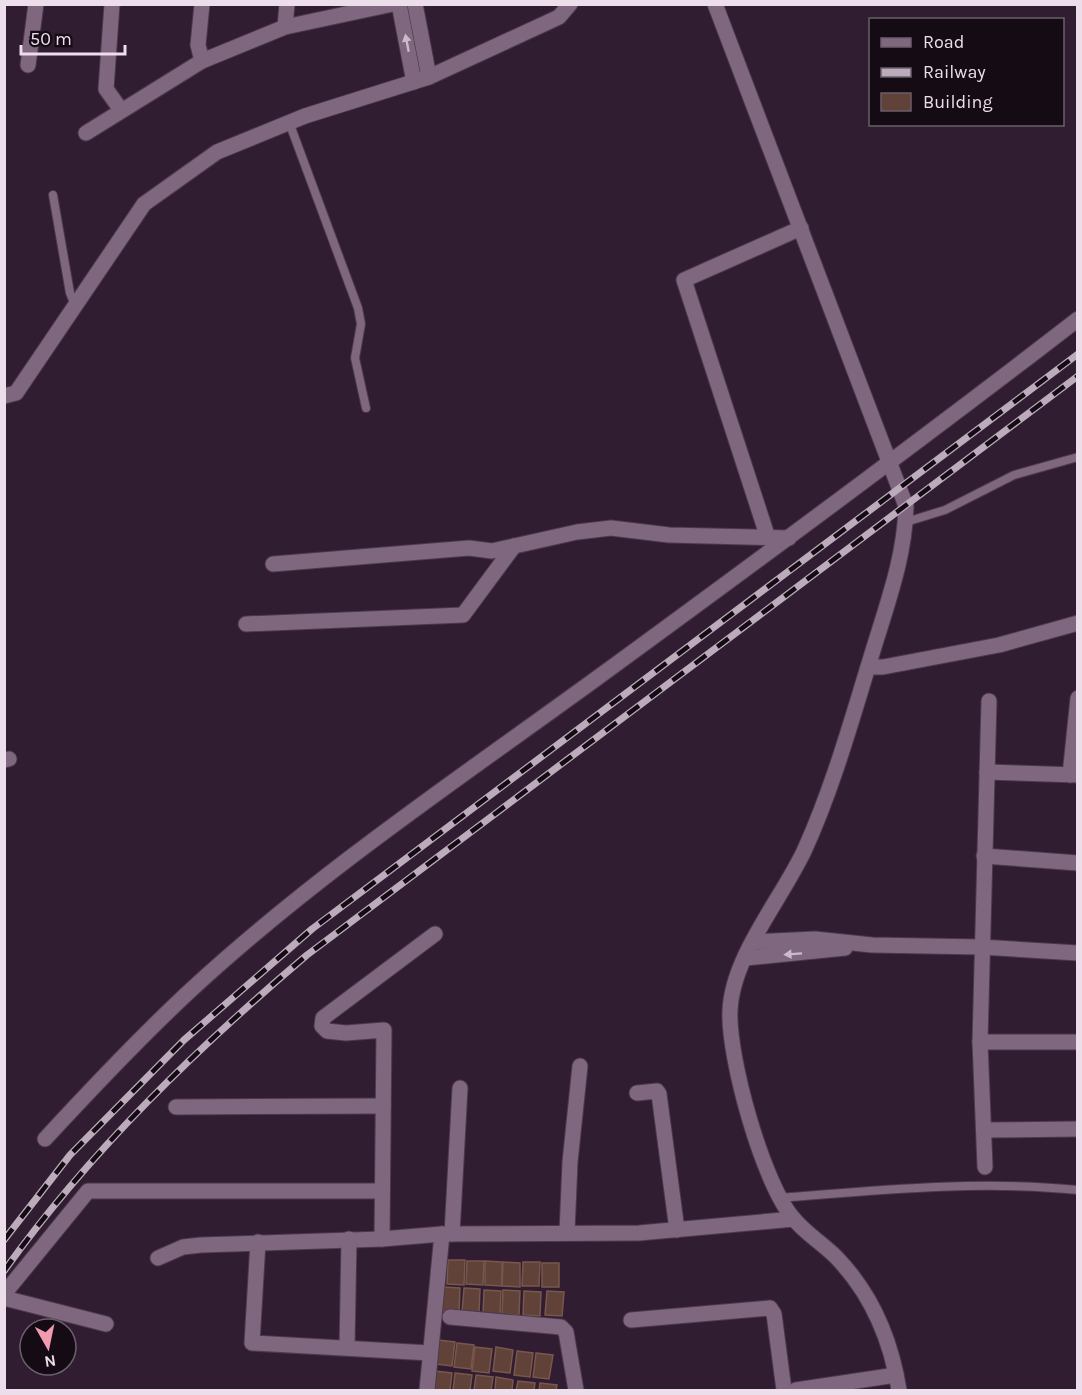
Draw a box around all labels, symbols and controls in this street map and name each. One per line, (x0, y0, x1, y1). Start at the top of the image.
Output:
scale bar (21, 18, 124, 56)
legend (869, 18, 1064, 126)
text: 50 m (30, 28, 72, 50)
text: Road (923, 31, 964, 53)
one-way arrow (402, 34, 411, 53)
text: Railway (923, 61, 986, 83)
text: Building (923, 91, 993, 113)
one-way arrow (784, 950, 803, 959)
north arrow (18, 1317, 78, 1377)
text: N (43, 1351, 57, 1372)

